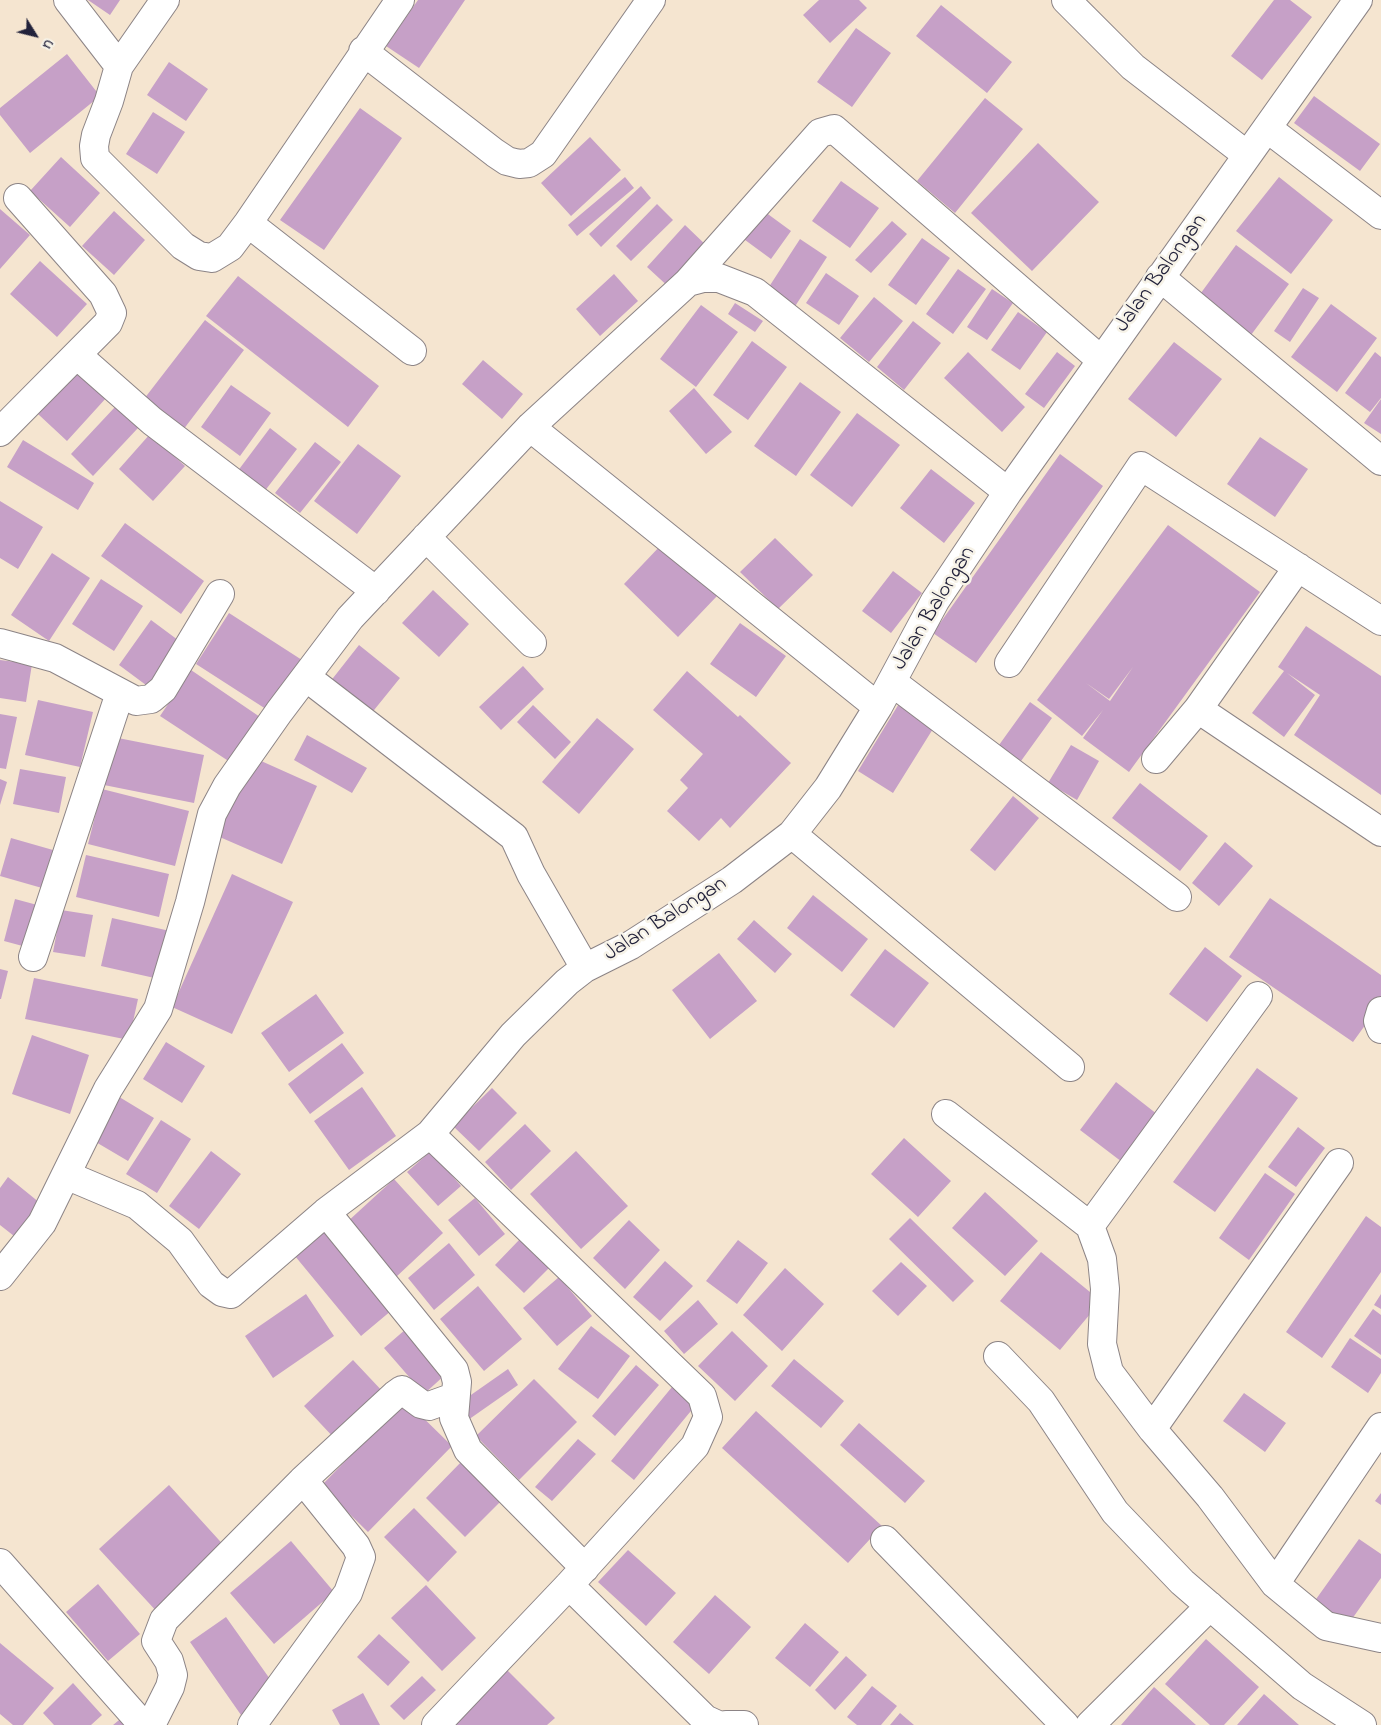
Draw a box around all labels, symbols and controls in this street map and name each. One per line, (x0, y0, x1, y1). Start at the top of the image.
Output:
north arrow (10, 10, 60, 60)
text: U (36, 34, 59, 54)
street label: Jalan Balongan (1110, 210, 1214, 338)
street label: Jalan Balongan (888, 542, 982, 676)
street label: Jalan Balongan (600, 872, 732, 968)

